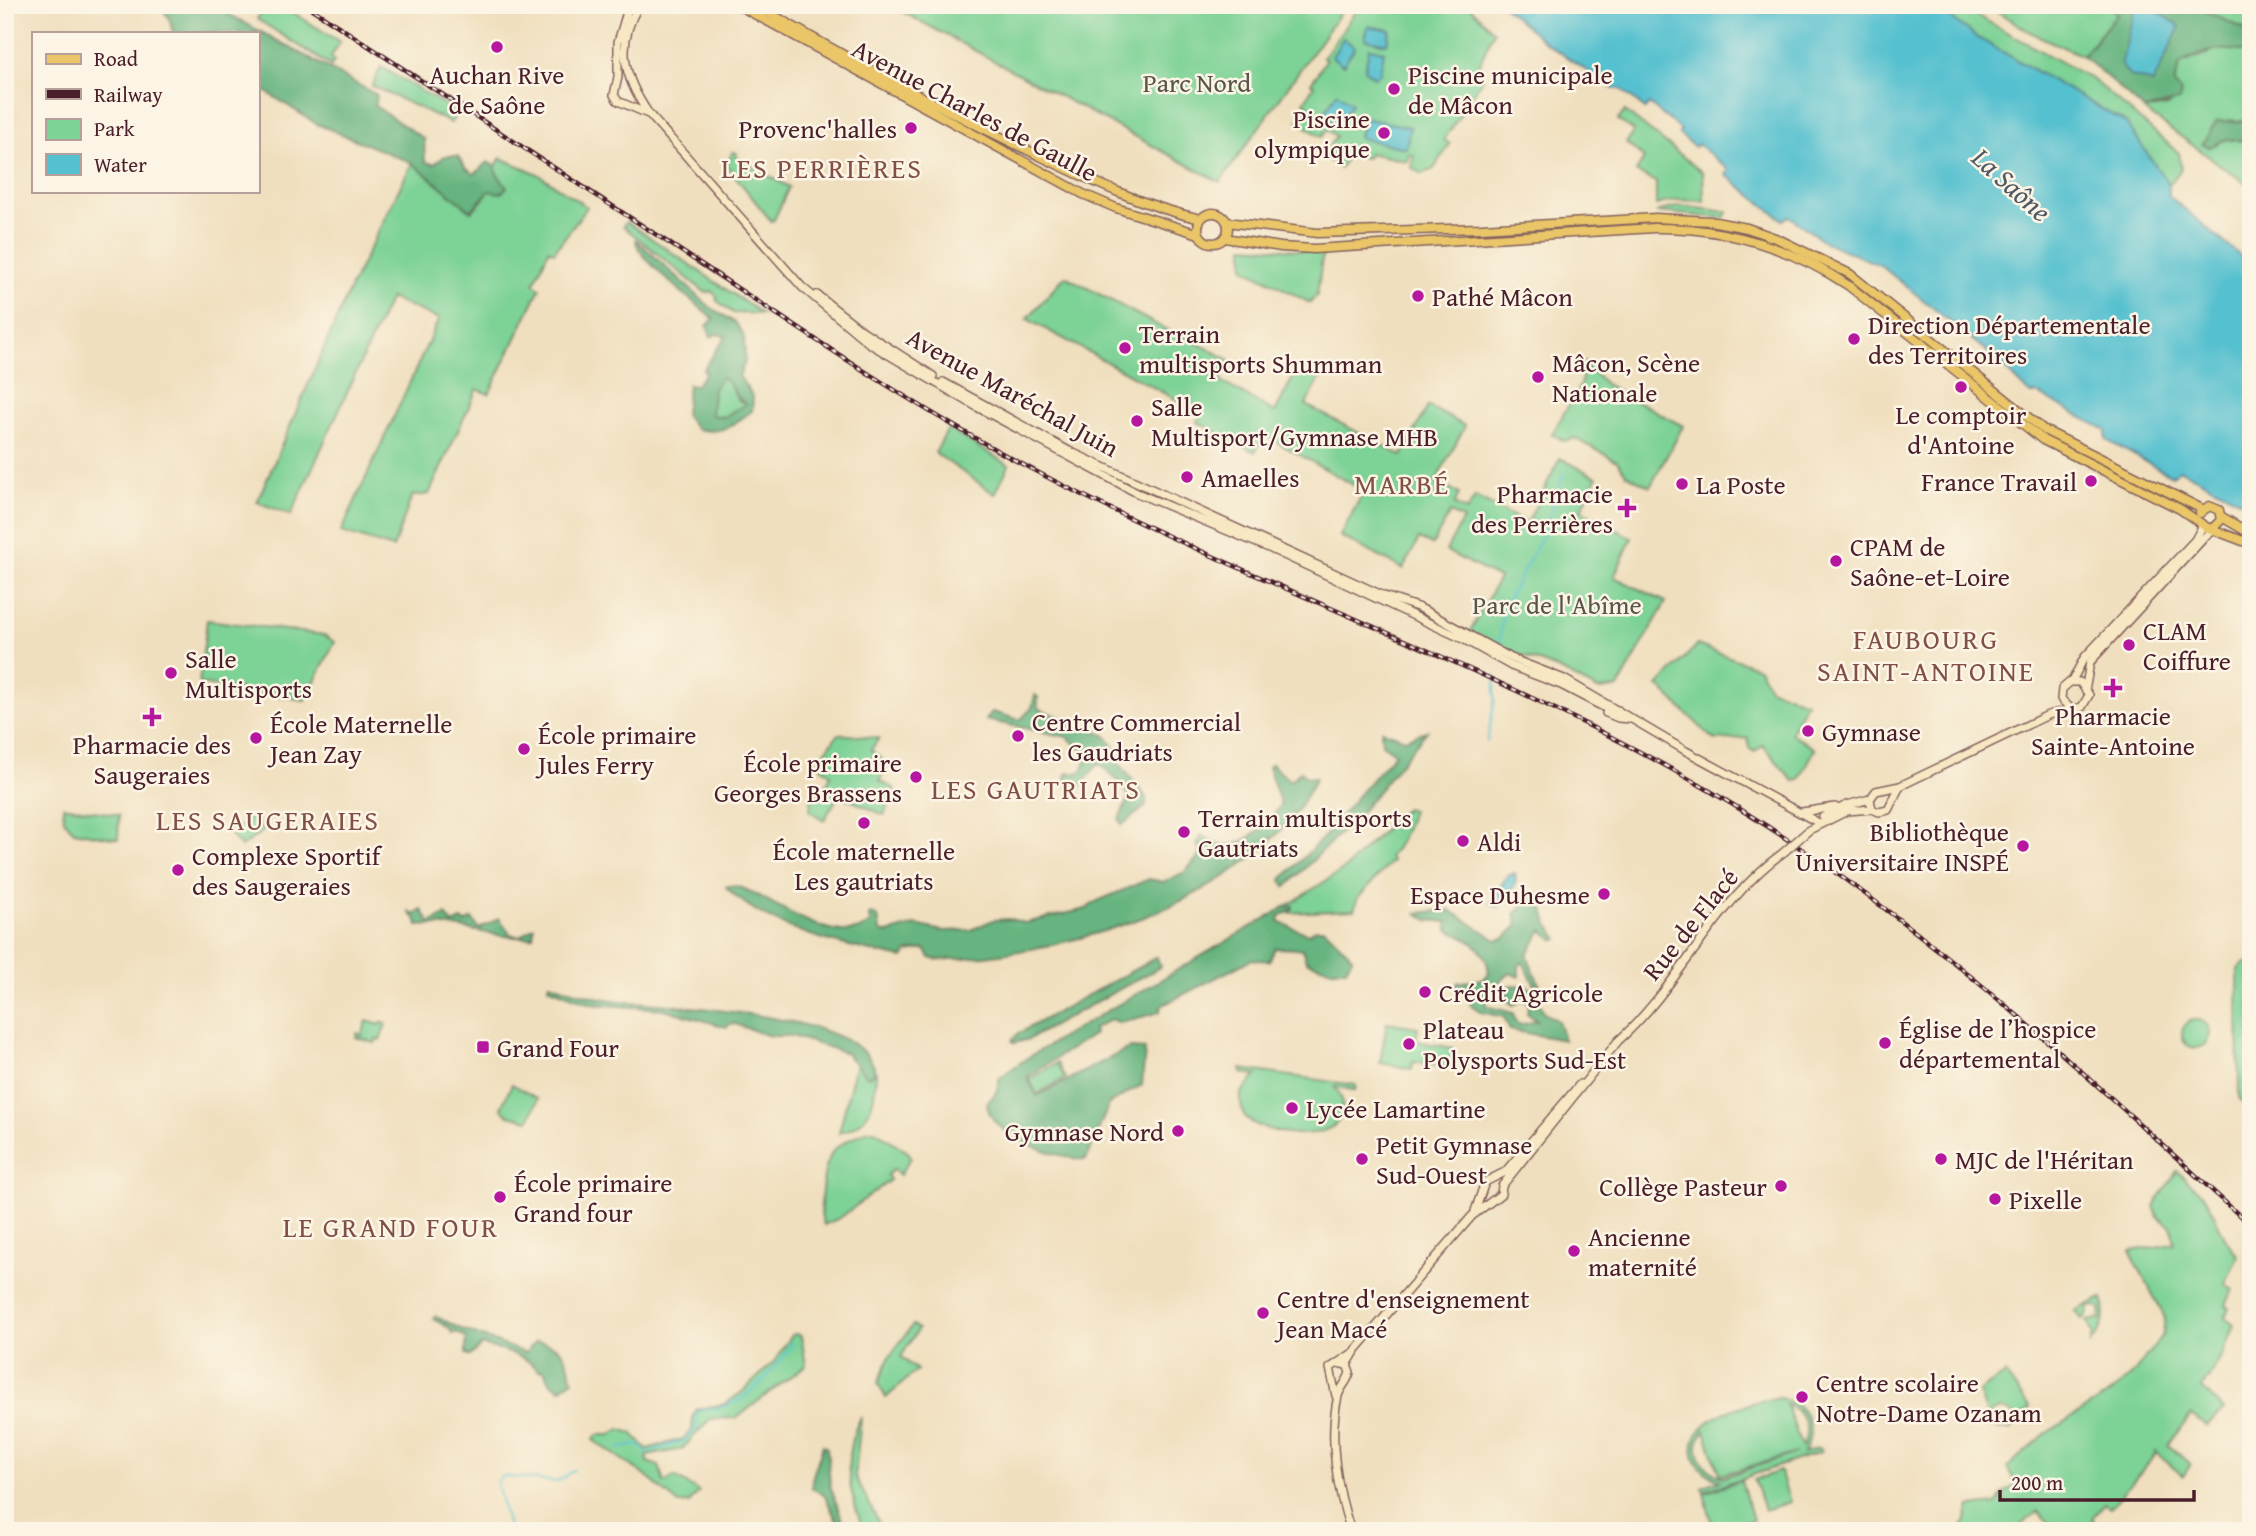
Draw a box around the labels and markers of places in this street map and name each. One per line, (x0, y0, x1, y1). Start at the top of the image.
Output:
marker: Auchan Rive de Saône (489, 39, 505, 55)
place label: Auchan Rive de Saône (430, 55, 564, 124)
place label: Piscine municipale de Mâcon (1408, 55, 1613, 124)
marker: Piscine municipale de Mâcon (1386, 81, 1402, 97)
place label: Piscine olympique (1254, 99, 1370, 168)
place label: Provenc'halles (739, 109, 897, 148)
marker: Provenc'halles (903, 120, 919, 136)
marker: Piscine olympique (1376, 125, 1392, 141)
place label: Pathé Mâcon (1432, 277, 1573, 316)
marker: Pathé Mâcon (1410, 288, 1426, 304)
place label: Direction Départementale des Territoires (1868, 305, 2151, 374)
place label: Terrain multisports Shumman (1139, 314, 1383, 383)
marker: Direction Départementale des Territoires (1846, 331, 1862, 347)
marker: Terrain multisports Shumman (1117, 340, 1133, 356)
place label: Mâcon, Scène Nationale (1552, 343, 1700, 412)
marker: Mâcon, Scène Nationale (1530, 369, 1546, 385)
marker: Le comptoir d'Antoine (1953, 379, 1969, 395)
place label: Salle Multisport/Gymnase MHB (1151, 387, 1438, 456)
place label: Le comptoir d'Antoine (1895, 395, 2027, 464)
marker: Salle Multisport/Gymnase MHB (1129, 413, 1145, 429)
place label: Amaelles (1201, 458, 1300, 497)
place label: France Travail (1921, 462, 2077, 501)
place label: La Poste (1696, 465, 1786, 504)
marker: Amaelles (1179, 469, 1195, 485)
marker: France Travail (2083, 473, 2099, 489)
place label: Pharmacie des Perrières (1471, 474, 1613, 543)
marker: La Poste (1674, 476, 1690, 492)
marker: Pharmacie des Perrières (1619, 500, 1635, 516)
place label: CPAM de Saône-et-Loire (1850, 527, 2010, 596)
marker: CPAM de Saône-et-Loire (1828, 553, 1844, 569)
place label: CLAM Coiffure (2143, 611, 2231, 680)
marker: CLAM Coiffure (2121, 637, 2137, 653)
place label: Salle Multisports (185, 639, 312, 708)
marker: Salle Multisports (163, 665, 179, 681)
marker: Pharmacie Sainte-Antoine (2105, 680, 2121, 696)
place label: Pharmacie Sainte-Antoine (2031, 696, 2195, 765)
place label: Centre Commercial les Gaudriats (1032, 702, 1241, 771)
place label: École Maternelle Jean Zay (267, 704, 452, 773)
marker: Pharmacie des Saugeraies (144, 709, 160, 725)
place label: Gymnase (1822, 712, 1921, 751)
place label: École primaire Jules Ferry (535, 715, 697, 784)
marker: Gymnase (1800, 723, 1816, 739)
place label: Pharmacie des Saugeraies (73, 725, 231, 794)
marker: Centre Commercial les Gaudriats (1010, 728, 1026, 744)
marker: École Maternelle Jean Zay (248, 730, 264, 746)
marker: École primaire Jules Ferry (516, 741, 532, 757)
place label: École primaire Georges Brassens (714, 743, 902, 812)
marker: École primaire Georges Brassens (908, 769, 924, 785)
place label: Terrain multisports Gautriats (1198, 798, 1412, 867)
place label: Bibliothèque Universitaire INSPÉ (1795, 812, 2009, 881)
marker: École maternelle Les gautriats (856, 815, 872, 831)
place label: Aldi (1477, 822, 1521, 861)
marker: Terrain multisports Gautriats (1176, 824, 1192, 840)
place label: École maternelle Les gautriats (773, 831, 955, 900)
marker: Aldi (1455, 833, 1471, 849)
place label: Complexe Sportif des Saugeraies (192, 836, 383, 905)
marker: Bibliothèque Universitaire INSPÉ (2015, 838, 2031, 854)
marker: Complexe Sportif des Saugeraies (170, 862, 186, 878)
place label: Espace Duhesme (1410, 875, 1590, 914)
marker: Espace Duhesme (1596, 886, 1612, 902)
place label: Crédit Agricole (1439, 973, 1603, 1012)
marker: Crédit Agricole (1417, 984, 1433, 1000)
place label: Église de l’hospice départemental (1899, 1009, 2097, 1078)
place label: Plateau Polysports Sud-Est (1423, 1010, 1626, 1079)
place label: Grand Four (497, 1028, 619, 1067)
marker: Église de l’hospice départemental (1877, 1035, 1893, 1051)
marker: Plateau Polysports Sud-Est (1401, 1036, 1417, 1052)
marker: Grand Four (475, 1039, 491, 1055)
place label: Lycée Lamartine (1306, 1089, 1486, 1128)
marker: Lycée Lamartine (1284, 1100, 1300, 1116)
place label: Gymnase Nord (1005, 1112, 1164, 1151)
marker: Gymnase Nord (1170, 1123, 1186, 1139)
place label: Petit Gymnase Sud-Ouest (1376, 1125, 1532, 1194)
place label: MJC de l'Héritan (1955, 1140, 2134, 1179)
marker: Petit Gymnase Sud-Ouest (1354, 1151, 1370, 1167)
marker: MJC de l'Héritan (1933, 1151, 1949, 1167)
place label: École primaire Grand four (514, 1163, 673, 1232)
place label: Collège Pasteur (1599, 1167, 1767, 1206)
marker: Collège Pasteur (1773, 1178, 1789, 1194)
place label: Pixelle (2009, 1180, 2082, 1219)
marker: École primaire Grand four (492, 1189, 508, 1205)
marker: Pixelle (1987, 1191, 2003, 1207)
place label: Ancienne maternité (1588, 1217, 1697, 1286)
marker: Ancienne maternité (1566, 1243, 1582, 1259)
place label: Centre d'enseignement Jean Macé (1274, 1279, 1530, 1348)
marker: Centre d'enseignement Jean Macé (1255, 1305, 1271, 1321)
place label: Centre scolaire Notre-Dame Ozanam (1816, 1363, 2042, 1432)
marker: Centre scolaire Notre-Dame Ozanam (1794, 1389, 1810, 1405)

